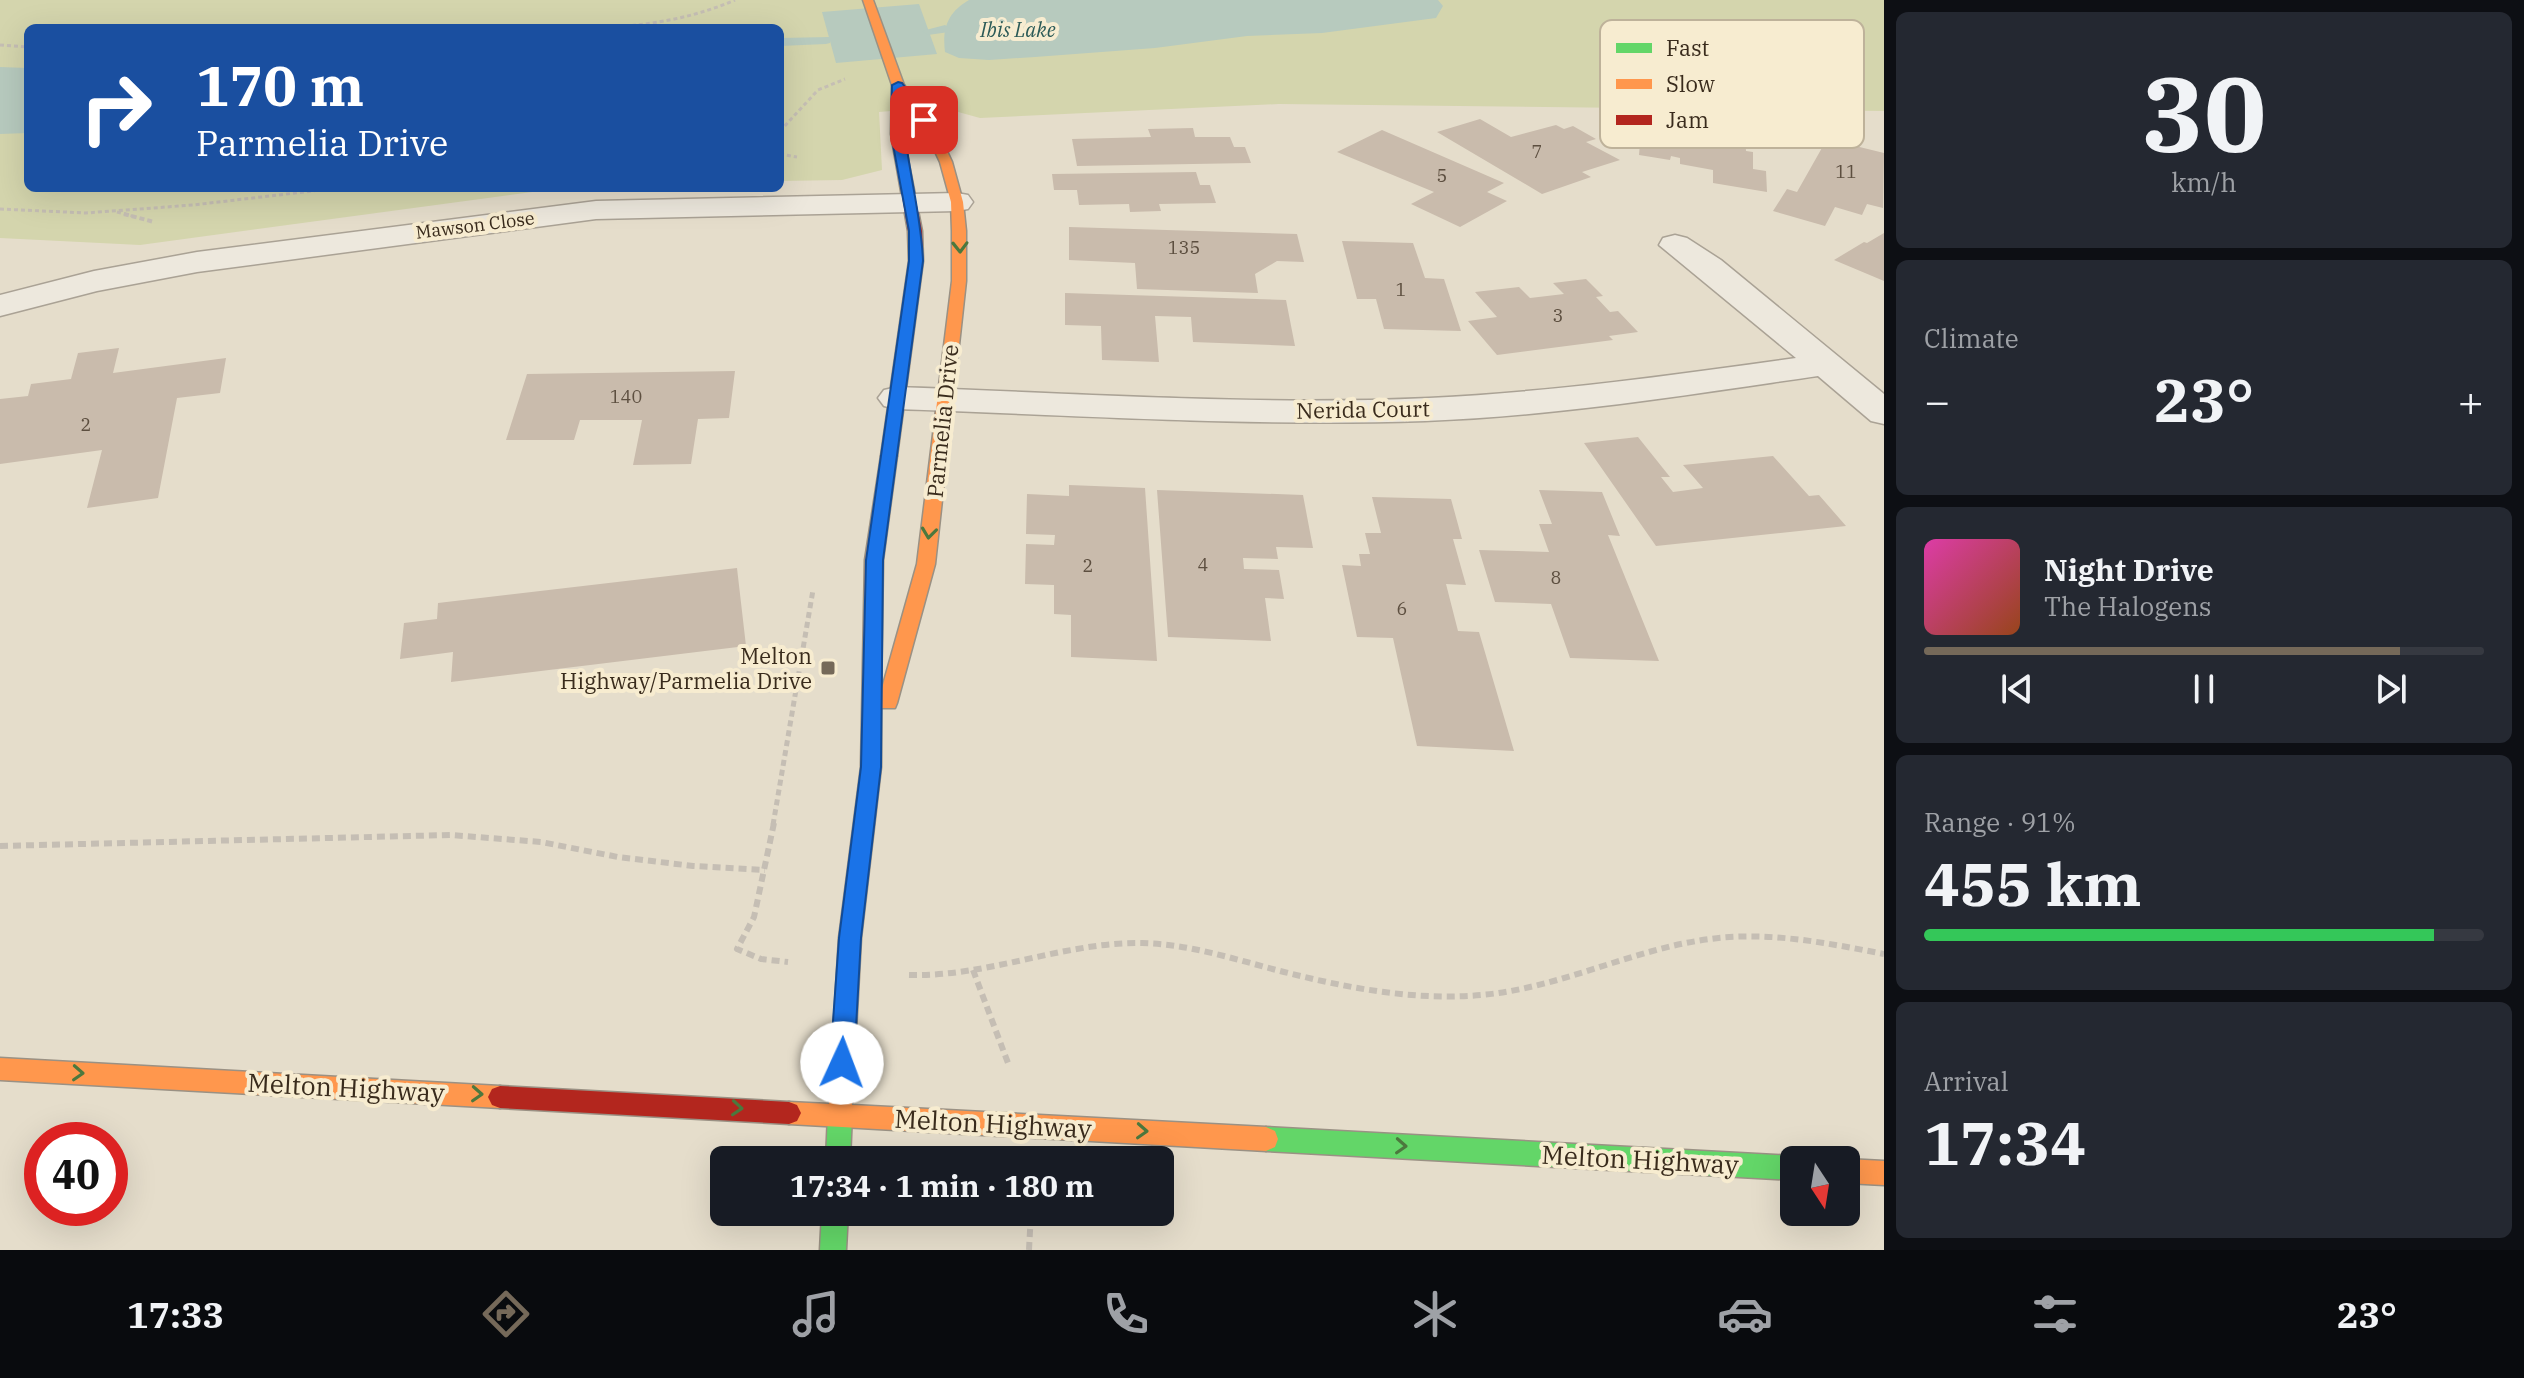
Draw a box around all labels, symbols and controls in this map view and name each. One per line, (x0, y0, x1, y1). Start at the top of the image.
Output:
water label: Ibis Lake (979, 16, 1056, 43)
legend (1600, 20, 1864, 148)
text: Fast (1666, 33, 1709, 62)
text: 30 (2142, 45, 2266, 181)
text: 170 m (196, 49, 364, 121)
icon: right (64, 56, 168, 160)
text: Slow (1666, 69, 1715, 98)
pin (890, 86, 958, 154)
icon: arrive (902, 98, 946, 142)
text: Jam (1666, 105, 1709, 134)
text: Parmelia Drive (196, 119, 448, 166)
house number: 7 (1532, 140, 1542, 163)
house number: 11 (1835, 160, 1857, 183)
house number: 5 (1437, 164, 1447, 187)
text: km/h (2171, 165, 2237, 199)
street label: Mawson Close (414, 206, 536, 244)
house number: 135 (1168, 236, 1200, 259)
one-way arrow (951, 241, 968, 254)
house number: 1 (1396, 278, 1406, 301)
house number: 3 (1553, 304, 1563, 327)
text: Climate (1924, 321, 2019, 355)
street label: Parmelia Drive (920, 343, 964, 499)
text: 23° (2154, 360, 2254, 439)
text: − (1924, 372, 1950, 429)
text: + (2458, 372, 2484, 429)
house number: 140 (610, 385, 642, 408)
street label: Nerida Court (1296, 393, 1430, 425)
house number: 2 (81, 413, 91, 436)
one-way arrow (921, 527, 938, 540)
text: Night Drive (2044, 550, 2214, 589)
house number: 4 (1198, 553, 1208, 576)
house number: 2 (1083, 554, 1093, 577)
house number: 8 (1551, 566, 1561, 589)
text: The Halogens (2044, 589, 2212, 623)
house number: 6 (1397, 597, 1407, 620)
place label: Melton Highway/Parmelia Drive (560, 641, 812, 695)
marker: Melton Highway/Parmelia Drive (819, 659, 837, 677)
icon: previous (1995, 667, 2039, 711)
icon: pause (2182, 667, 2226, 711)
icon: next (2369, 667, 2413, 711)
text: Range · 91% (1924, 805, 2076, 839)
text: 455 km (1924, 844, 2142, 923)
position arrow (800, 1021, 884, 1105)
one-way arrow (72, 1064, 85, 1081)
text: Arrival (1924, 1064, 2009, 1098)
street label: Melton Highway (247, 1065, 446, 1109)
one-way arrow (471, 1086, 484, 1103)
one-way arrow (731, 1099, 744, 1116)
street label: Melton Highway (894, 1101, 1093, 1145)
text: 17:34 (1924, 1103, 2086, 1182)
speed limit sign: 40 (24, 1122, 128, 1226)
one-way arrow (1136, 1122, 1149, 1139)
one-way arrow (1395, 1137, 1408, 1154)
street label: Melton Highway (1541, 1137, 1740, 1181)
north arrow (1780, 1146, 1860, 1226)
map controls (1780, 1146, 1860, 1226)
text: 17:34 · 1 min · 180 m (790, 1166, 1094, 1205)
icon: directions (478, 1286, 534, 1342)
icon: music (788, 1286, 844, 1342)
icon: phone (1098, 1286, 1154, 1342)
icon: climate (1407, 1286, 1463, 1342)
icon: car (1717, 1286, 1773, 1342)
icon: filters (2027, 1286, 2083, 1342)
text: 17:33 (127, 1291, 224, 1338)
text: 23° (2337, 1291, 2397, 1338)

